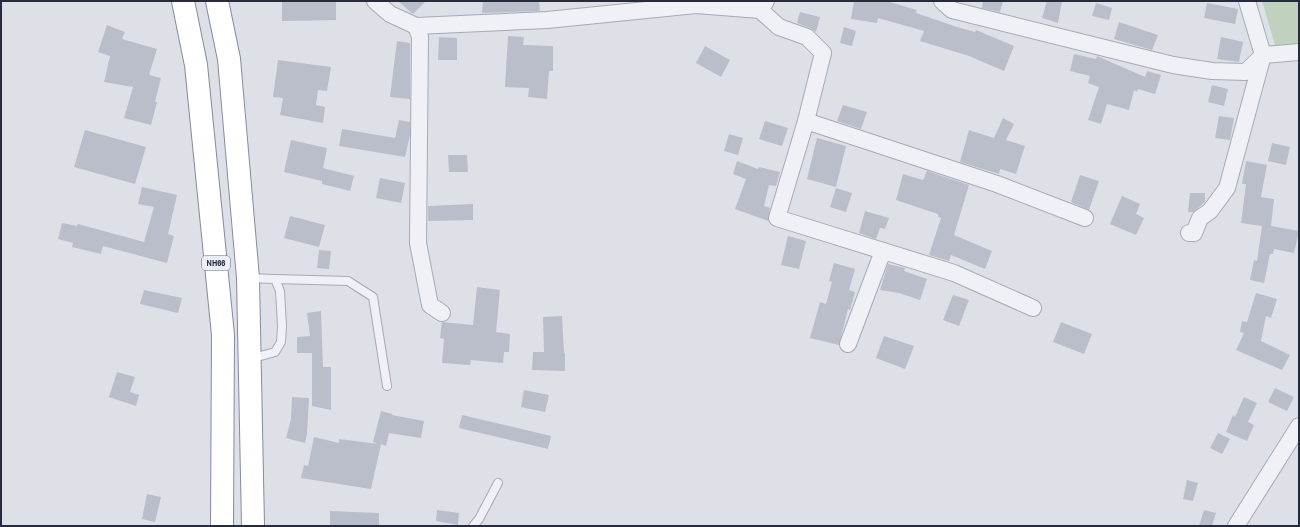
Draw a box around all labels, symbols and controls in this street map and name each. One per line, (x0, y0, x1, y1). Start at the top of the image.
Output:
road number: NH66 (202, 256, 230, 270)

